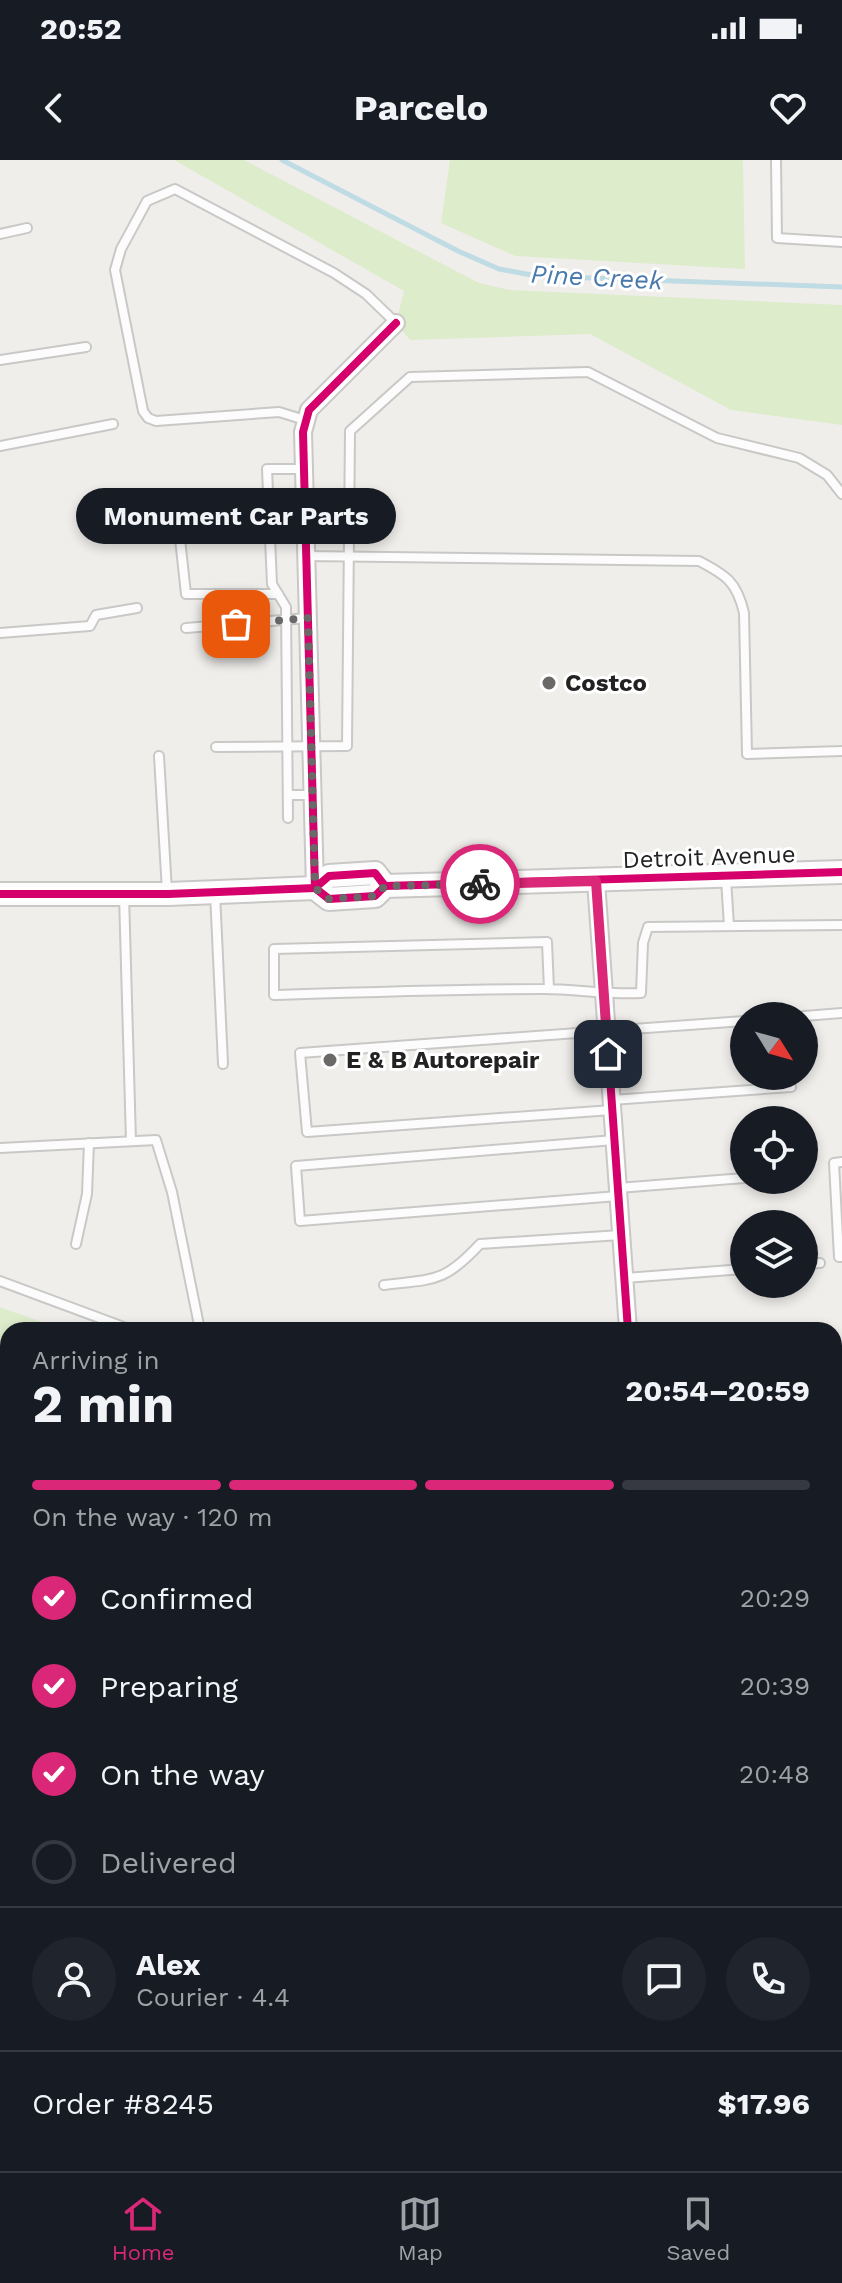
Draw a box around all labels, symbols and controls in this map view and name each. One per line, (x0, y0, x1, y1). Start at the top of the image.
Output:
text: 20:52 (40, 11, 122, 46)
icon: back (32, 86, 76, 130)
icon: heart (766, 86, 810, 130)
text: Parcelo (354, 87, 488, 129)
water label: Pine Creek (530, 259, 665, 295)
callout: Monument Car Parts (76, 488, 396, 544)
text: Monument Car Parts (103, 501, 369, 531)
pin (202, 590, 270, 658)
icon: bag (214, 602, 258, 646)
place label: Costco (565, 669, 647, 697)
marker: Costco (540, 674, 558, 692)
street label: Detroit Avenue (622, 840, 796, 874)
courier (440, 844, 520, 924)
icon: bike (458, 862, 502, 906)
north arrow (730, 1002, 818, 1090)
map controls (730, 1002, 818, 1298)
pin (574, 1020, 642, 1088)
icon: home (586, 1032, 630, 1076)
place label: E & B Autorepair (346, 1046, 540, 1074)
marker: E & B Autorepair (321, 1051, 339, 1069)
button: locate (730, 1106, 818, 1194)
button: layers (730, 1210, 818, 1298)
text: Arriving in (32, 1345, 160, 1375)
text: 20:54–20:59 (625, 1373, 810, 1408)
text: 2 min (32, 1374, 174, 1435)
text: On the way · 120 m (32, 1502, 272, 1532)
icon: check (32, 1576, 76, 1620)
text: Confirmed (100, 1581, 254, 1616)
text: 20:29 (740, 1583, 810, 1613)
icon: check (32, 1664, 76, 1708)
text: Preparing (100, 1669, 238, 1704)
text: 20:39 (740, 1671, 810, 1701)
icon: check (32, 1752, 76, 1796)
text: On the way (100, 1757, 265, 1792)
text: 20:48 (739, 1759, 810, 1789)
text: Delivered (100, 1845, 237, 1880)
button: person (32, 1937, 116, 2021)
button: chat (622, 1937, 706, 2021)
button: phone (726, 1937, 810, 2021)
text: Alex (136, 1947, 200, 1982)
text: Courier · 4.4 (136, 1982, 290, 2012)
text: Order #8245 (32, 2086, 214, 2121)
text: $17.96 (718, 2086, 810, 2121)
tab: Home (112, 2192, 175, 2265)
tab: Map (398, 2192, 443, 2265)
tab: Saved (666, 2192, 730, 2265)

